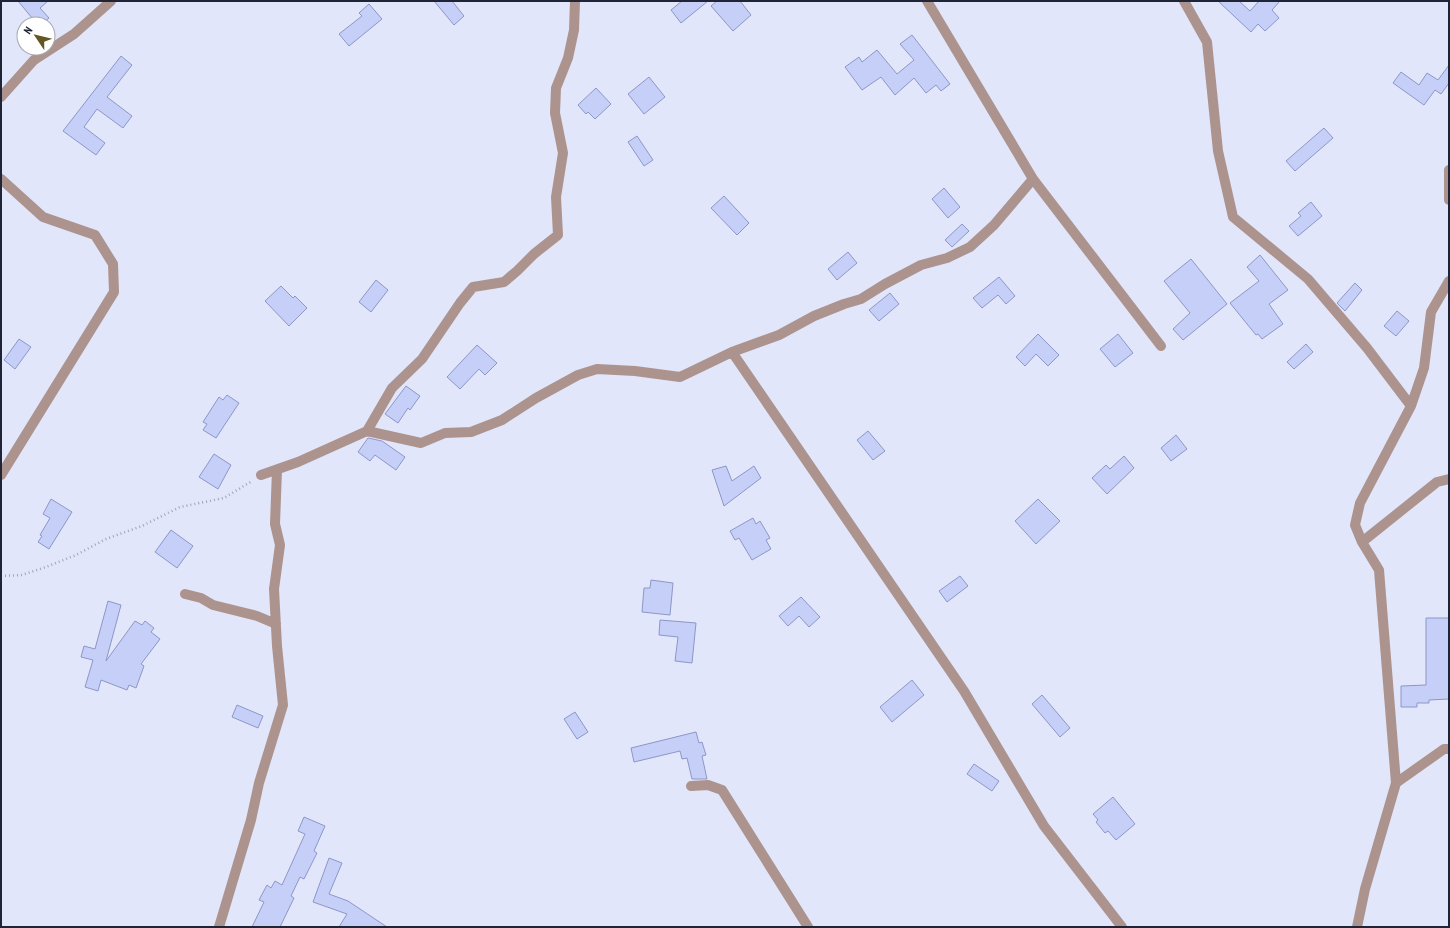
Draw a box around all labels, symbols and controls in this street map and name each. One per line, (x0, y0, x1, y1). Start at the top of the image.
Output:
north arrow (16, 16, 56, 56)
text: N (20, 24, 35, 37)

